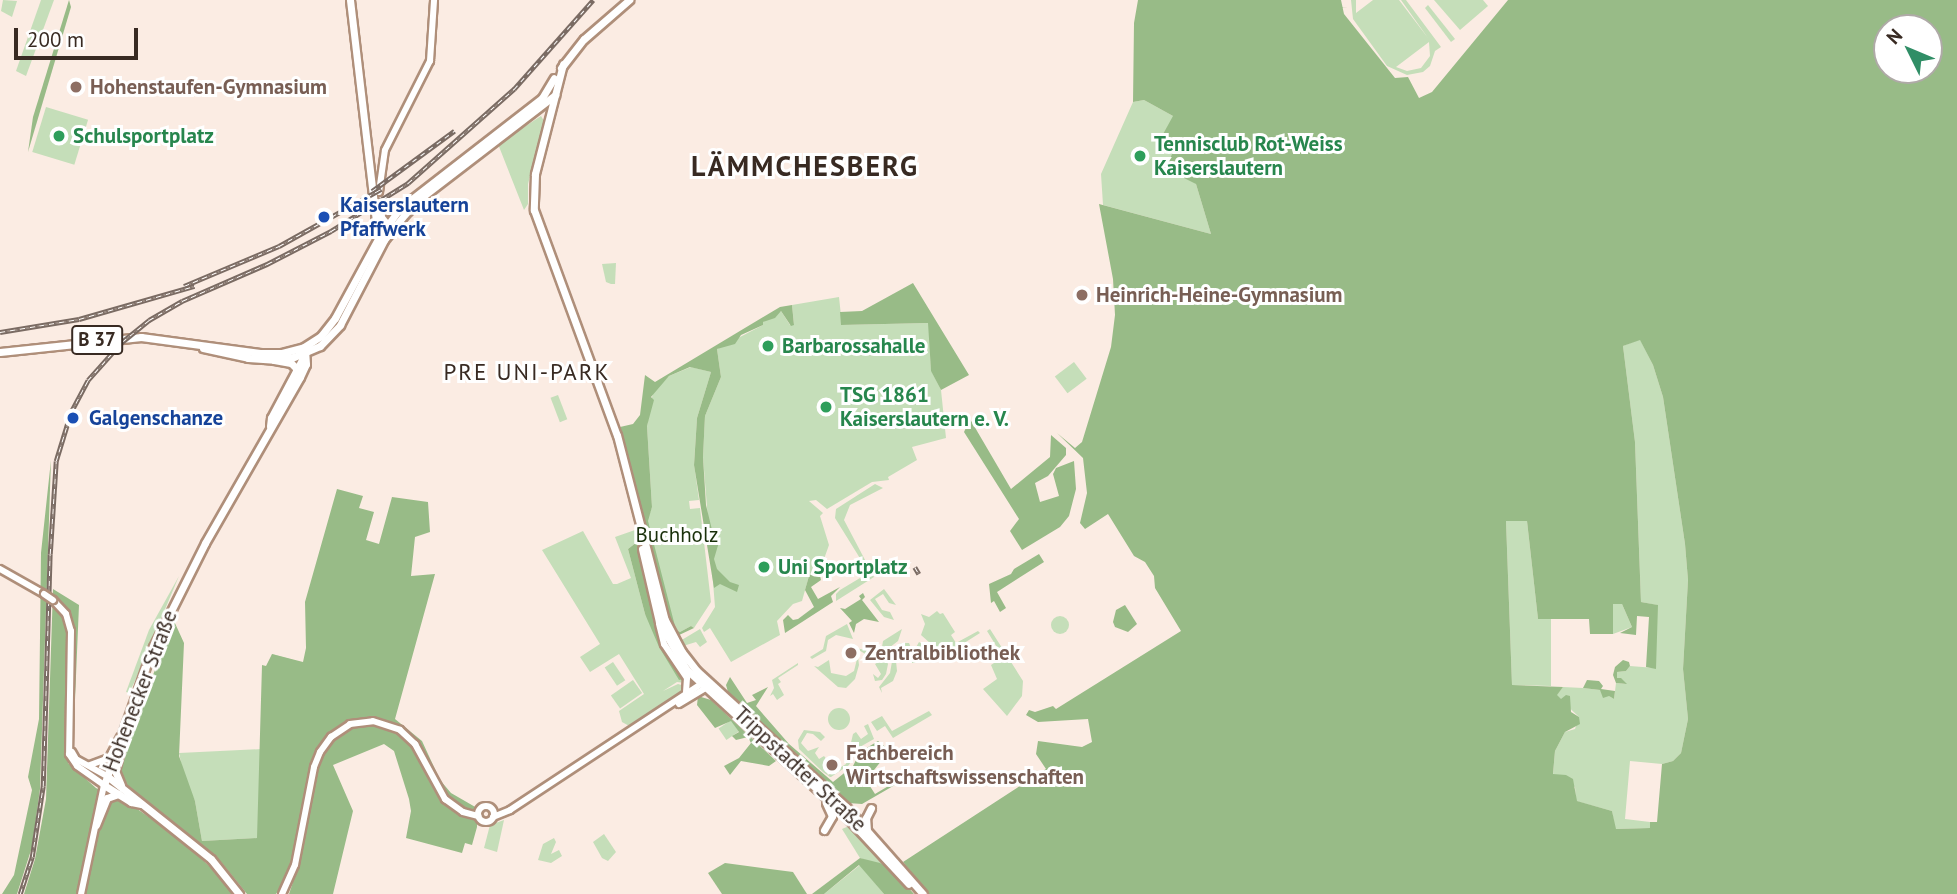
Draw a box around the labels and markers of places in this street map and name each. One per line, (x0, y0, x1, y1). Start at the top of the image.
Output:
place label: Hohenstaufen-Gymnasium (90, 74, 327, 100)
marker: Hohenstaufen-Gymnasium (68, 79, 84, 95)
place label: Schulsportplatz (73, 123, 214, 149)
marker: Schulsportplatz (51, 128, 67, 144)
place label: Tennisclub Rot-Weiss Kaiserslautern (1154, 131, 1343, 181)
marker: Tennisclub Rot-Weiss Kaiserslautern (1132, 148, 1148, 164)
place label: Kaiserslautern Pfaffwerk (340, 192, 469, 242)
marker: Kaiserslautern Pfaffwerk (314, 207, 334, 227)
place label: Heinrich-Heine-Gymnasium (1096, 282, 1343, 308)
marker: Heinrich-Heine-Gymnasium (1074, 287, 1090, 303)
place label: Barbarossahalle (782, 333, 926, 359)
marker: Barbarossahalle (760, 338, 776, 354)
place label: TSG 1861 Kaiserslautern e. V. (840, 382, 1011, 432)
marker: TSG 1861 Kaiserslautern e. V. (818, 399, 834, 415)
place label: Galgenschanze (89, 405, 223, 431)
marker: Galgenschanze (63, 408, 83, 428)
place label: Uni Sportplatz (778, 554, 908, 580)
marker: Uni Sportplatz (756, 559, 772, 575)
place label: Zentralbibliothek (865, 640, 1020, 666)
marker: Zentralbibliothek (843, 645, 859, 661)
place label: Fachbereich Wirtschaftswissenschaften (846, 740, 1084, 790)
marker: Fachbereich Wirtschaftswissenschaften (824, 757, 840, 773)

